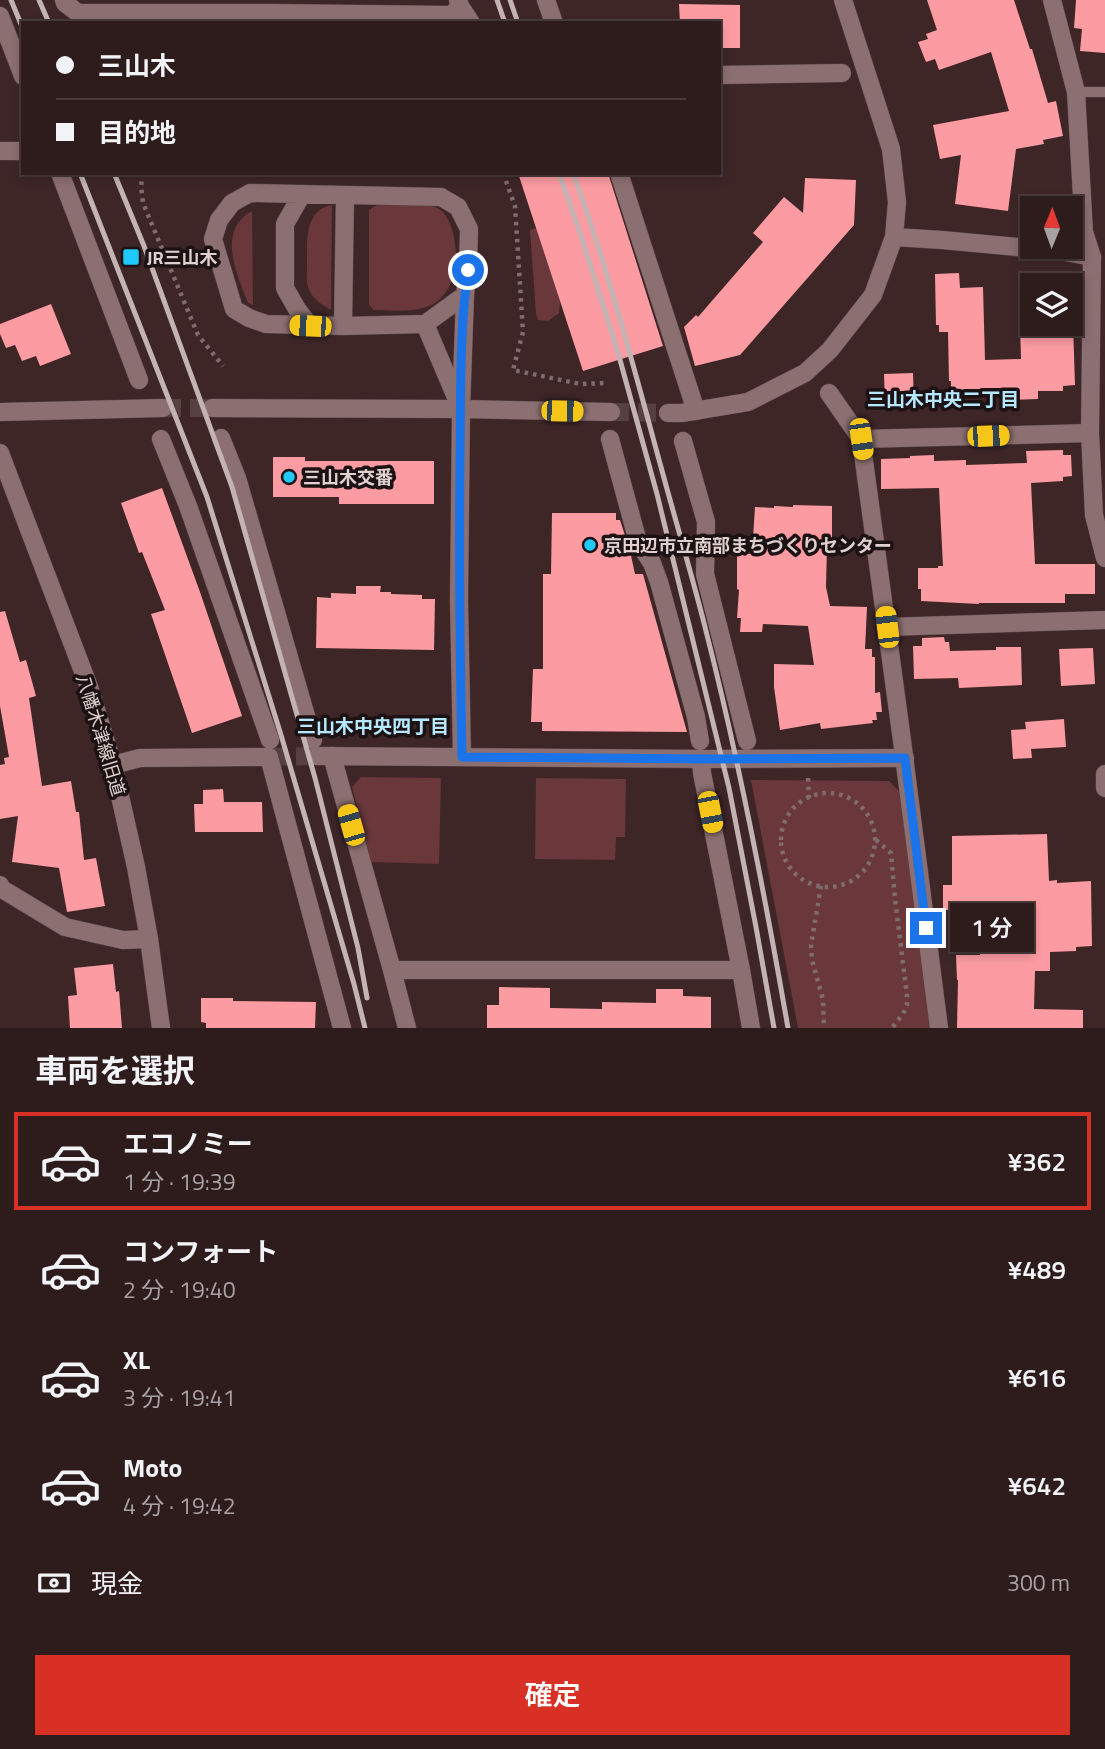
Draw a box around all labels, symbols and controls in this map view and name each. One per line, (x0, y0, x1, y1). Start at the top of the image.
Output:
text: 三山木 (98, 46, 176, 85)
text: 目的地 (98, 113, 176, 152)
north arrow (1020, 196, 1083, 259)
map controls (1020, 196, 1083, 336)
place label: JR三山木 (147, 244, 218, 271)
marker: JR三山木 (121, 247, 141, 267)
route start (452, 254, 484, 286)
button: layers (1020, 273, 1083, 336)
car (289, 315, 332, 337)
district label: 三山木中央二丁目 (867, 384, 1019, 413)
car (541, 400, 584, 422)
car (848, 417, 875, 461)
car (967, 425, 1010, 447)
place label: 三山木交番 (303, 464, 393, 491)
marker: 三山木交番 (281, 469, 297, 485)
place label: 京田辺市立南部まちづくりセンター (604, 532, 892, 559)
marker: 京田辺市立南部まちづくりセンター (582, 537, 598, 553)
car (875, 605, 900, 649)
street label: 八幡木津線旧道 (70, 671, 132, 799)
district label: 三山木中央四丁目 (297, 711, 449, 740)
car (696, 789, 725, 835)
car (336, 802, 367, 848)
callout: 1 分 (950, 904, 1034, 953)
text: 1 分 (972, 910, 1012, 945)
route end (910, 912, 942, 944)
text: 車両を選択 (35, 1046, 195, 1094)
text: エコノミー (123, 1124, 253, 1163)
icon: car (39, 1130, 102, 1193)
text: ¥362 (1008, 1142, 1066, 1181)
text: 1 分 · 19:39 (123, 1164, 236, 1199)
text: コンフォート (123, 1232, 278, 1271)
icon: car (39, 1238, 102, 1301)
text: ¥489 (1008, 1250, 1066, 1289)
text: 2 分 · 19:40 (123, 1272, 236, 1307)
text: XL (123, 1340, 150, 1379)
icon: car (39, 1346, 102, 1409)
text: ¥616 (1008, 1358, 1066, 1397)
text: 3 分 · 19:41 (123, 1380, 236, 1415)
text: Moto (123, 1448, 182, 1487)
icon: car (39, 1454, 102, 1517)
text: ¥642 (1008, 1466, 1066, 1505)
text: 4 分 · 19:42 (123, 1488, 236, 1523)
icon: cash (35, 1564, 73, 1602)
text: 現金 (91, 1564, 143, 1603)
text: 300 m (1007, 1565, 1070, 1600)
button: 確定 (35, 1655, 1070, 1735)

